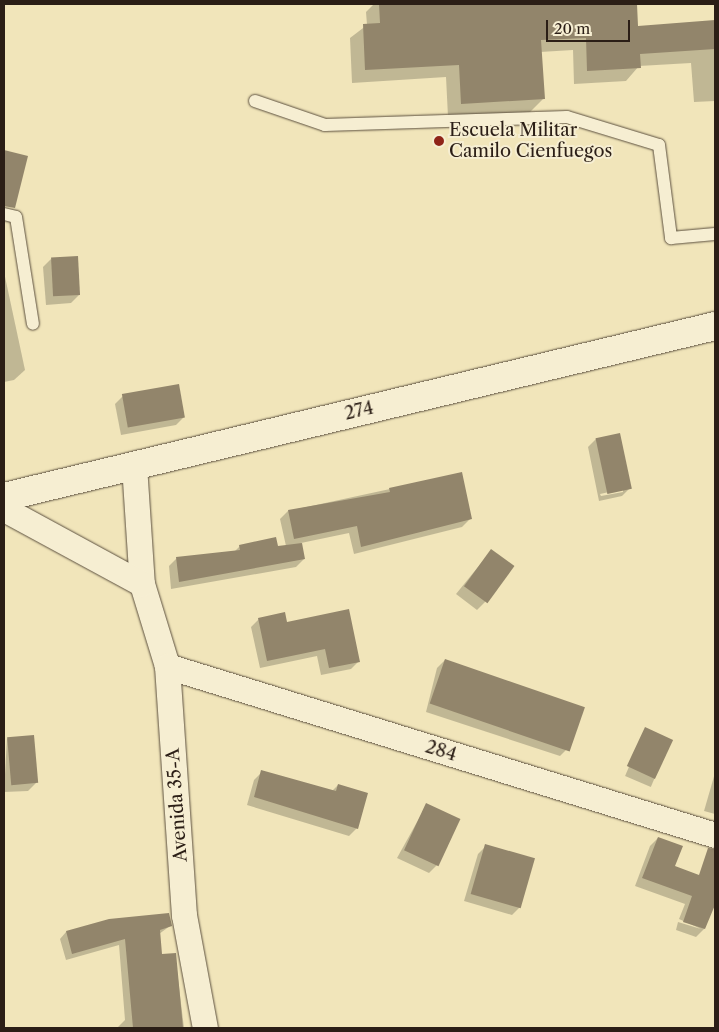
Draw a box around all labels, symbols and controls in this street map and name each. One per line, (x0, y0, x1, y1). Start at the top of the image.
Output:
scale bar (549, 10, 633, 42)
text: 20 m (554, 19, 590, 38)
place label: Escuela Militar Camilo Cienfuegos (449, 120, 612, 162)
marker: Escuela Militar Camilo Cienfuegos (433, 135, 445, 147)
street label: 274 (342, 397, 376, 425)
street label: 284 (423, 736, 459, 766)
street label: Avenida 35-A (162, 747, 192, 863)

